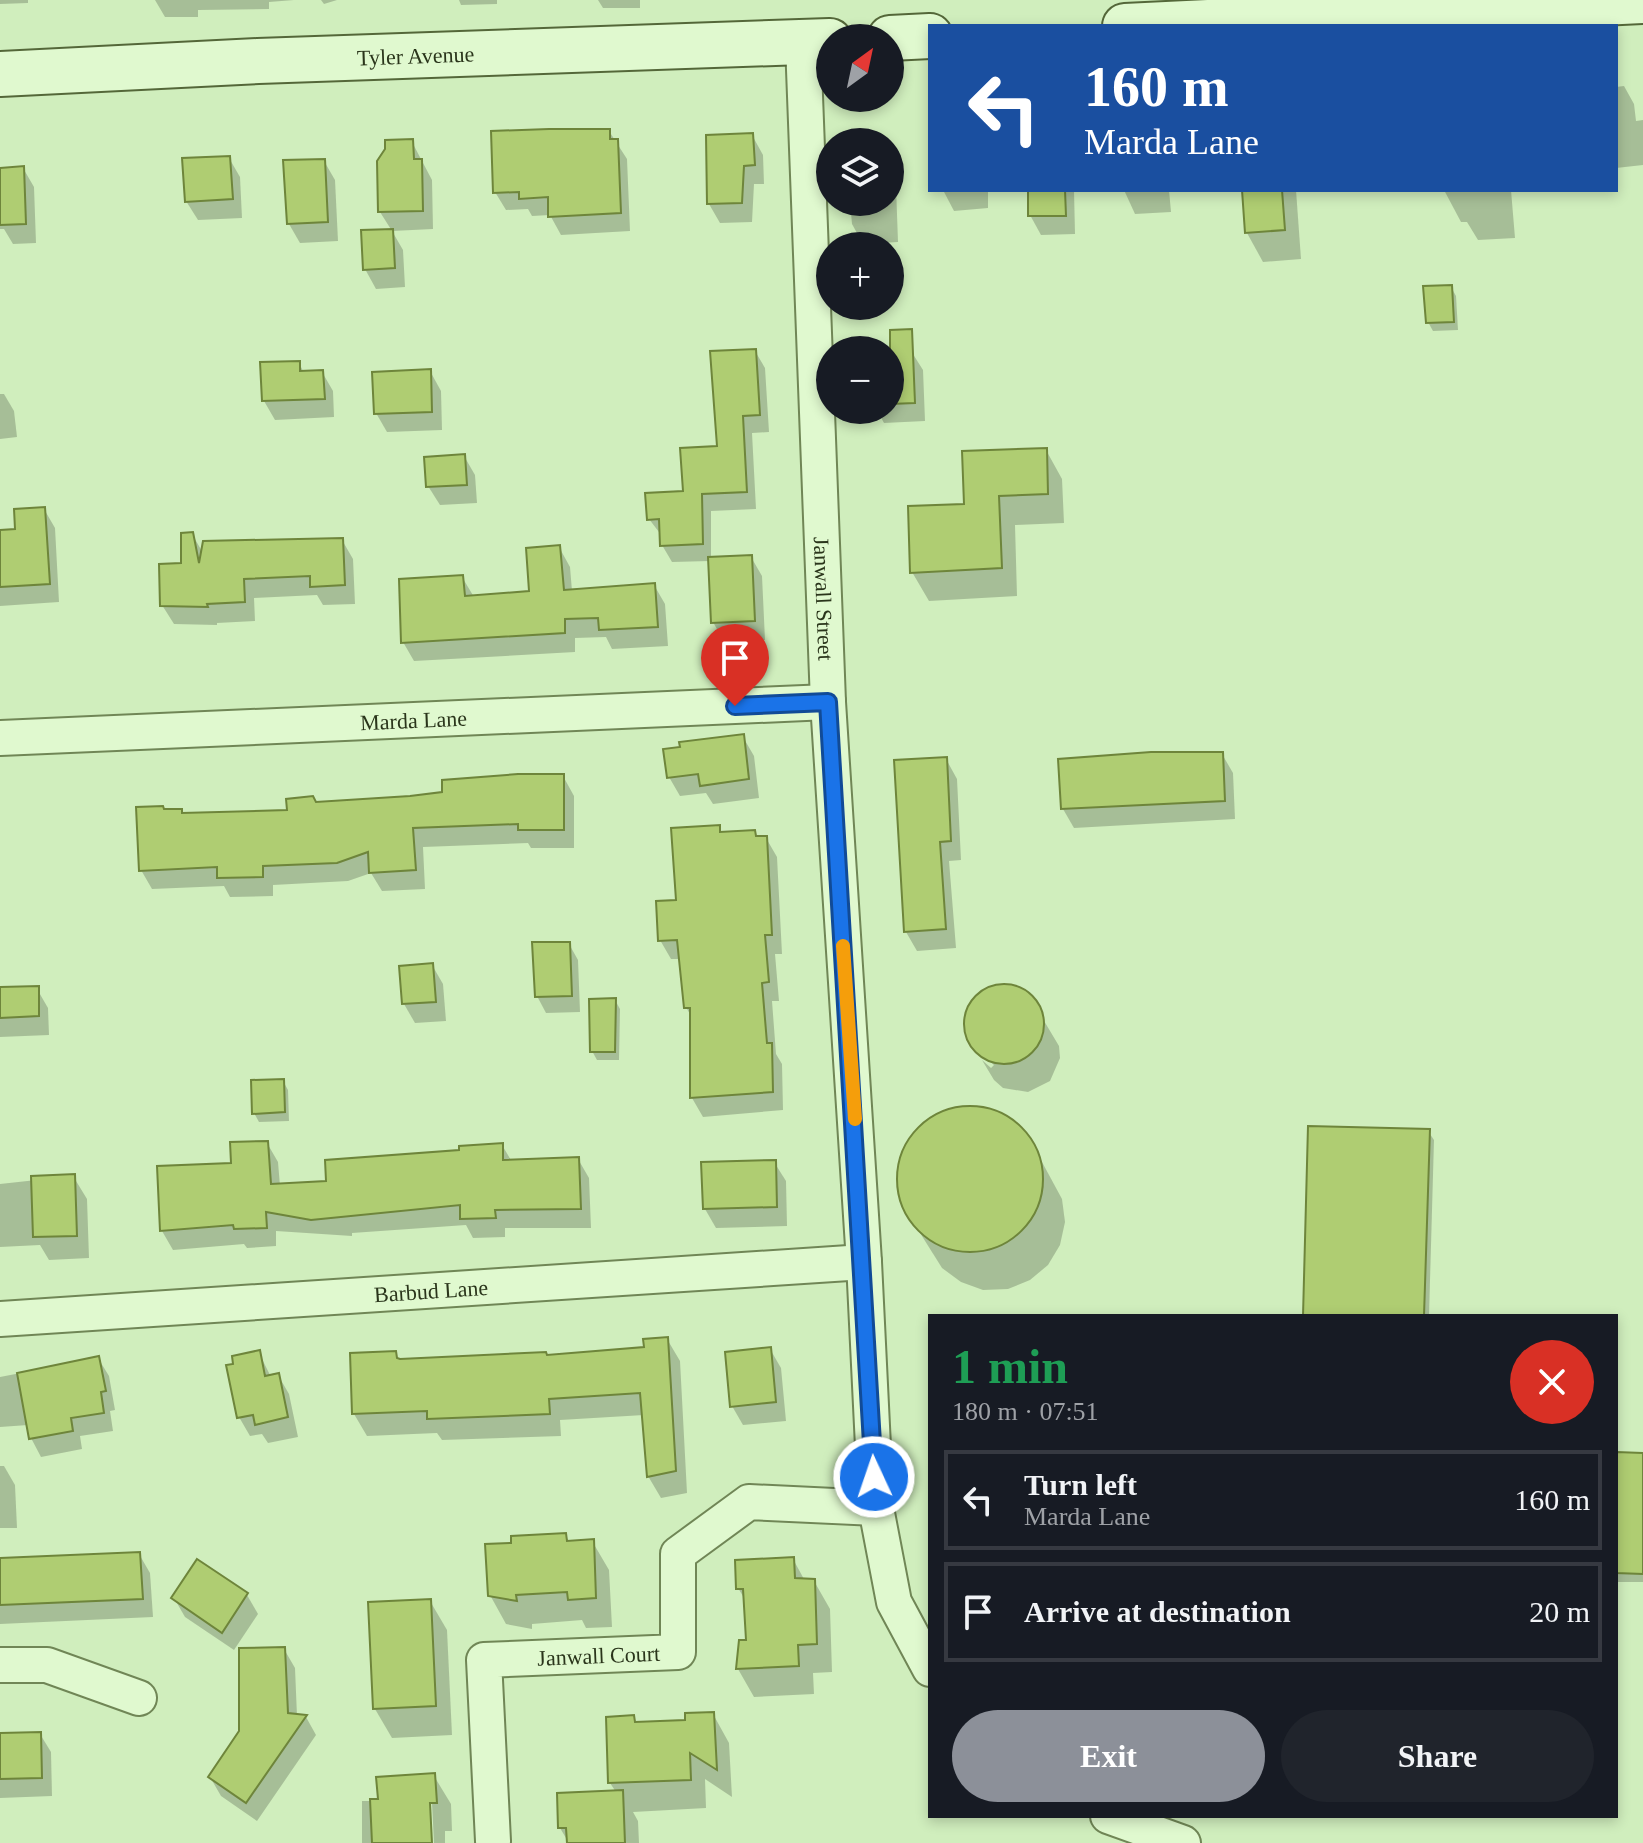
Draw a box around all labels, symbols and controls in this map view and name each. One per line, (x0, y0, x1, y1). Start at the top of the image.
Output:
north arrow (816, 24, 904, 112)
map controls (816, 24, 904, 424)
street label: Tyler Avenue (357, 41, 475, 70)
icon: left (952, 56, 1056, 160)
text: 160 m (1084, 56, 1229, 118)
text: Marda Lane (1084, 122, 1259, 162)
button: layers (816, 128, 904, 216)
button: + (816, 232, 904, 320)
button: − (816, 336, 904, 424)
street label: Janwall Street (809, 536, 839, 661)
pin (701, 624, 769, 706)
icon: arrive (713, 636, 757, 680)
street label: Marda Lane (360, 705, 468, 735)
street label: Barbud Lane (373, 1274, 489, 1307)
text: 1 min (952, 1340, 1068, 1393)
button: close (1510, 1340, 1594, 1424)
text: 180 m · 07:51 (952, 1397, 1099, 1426)
position arrow (832, 1435, 916, 1519)
text: Turn left (1024, 1468, 1137, 1501)
icon: left (956, 1478, 1000, 1522)
text: 160 m (1514, 1483, 1590, 1516)
text: Marda Lane (1024, 1502, 1150, 1531)
icon: arrive (956, 1590, 1000, 1634)
text: Arrive at destination (1024, 1595, 1291, 1628)
text: 20 m (1529, 1595, 1590, 1628)
street label: Janwall Court (537, 1640, 661, 1670)
button: Exit (952, 1710, 1265, 1802)
button: Share (1281, 1710, 1594, 1802)

